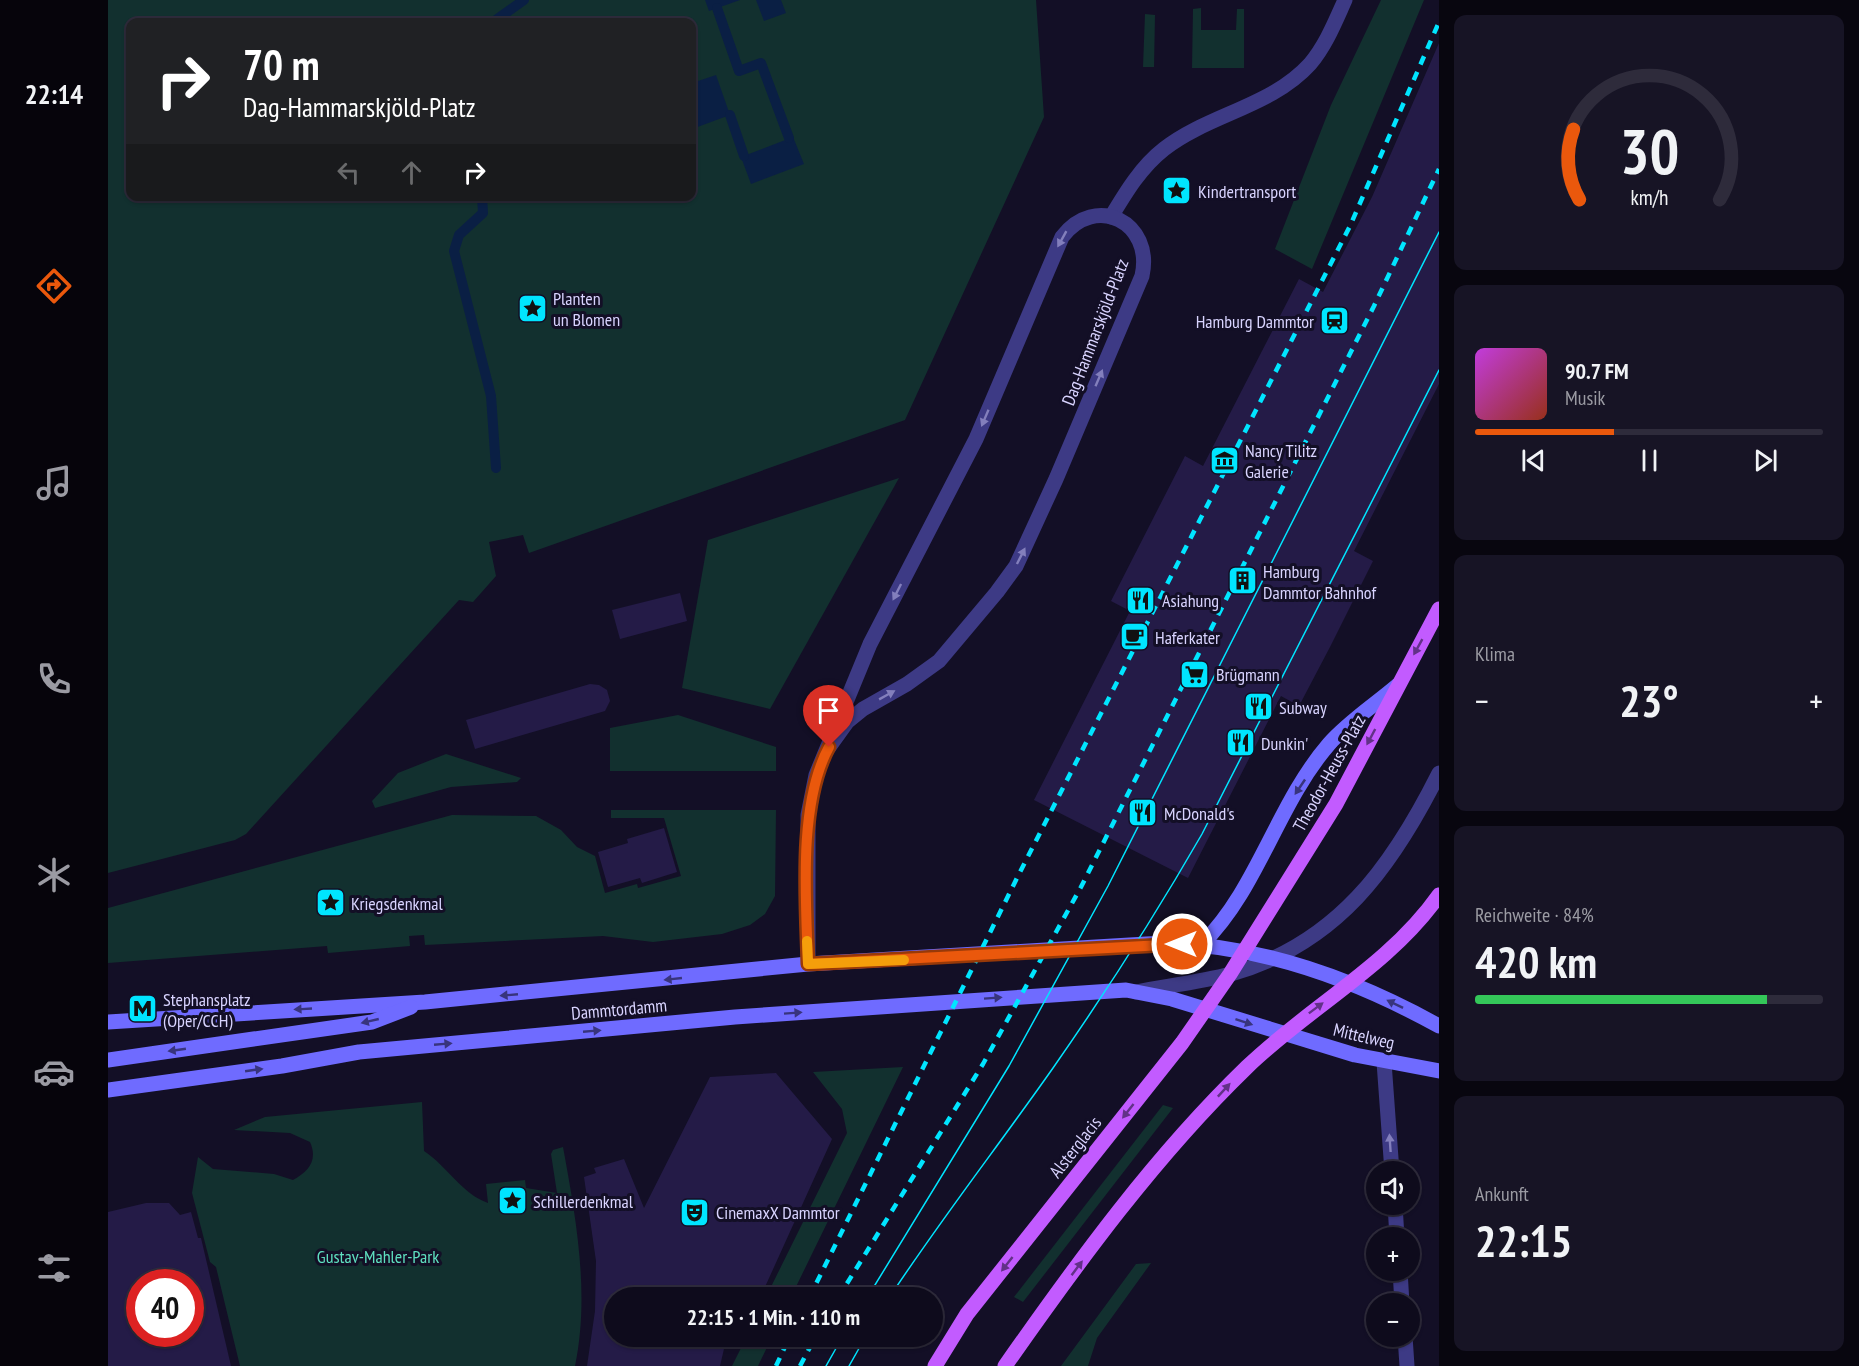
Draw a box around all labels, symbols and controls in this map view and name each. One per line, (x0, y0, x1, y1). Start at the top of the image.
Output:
text: 70 m (243, 37, 320, 92)
icon: right (144, 42, 222, 120)
text: 22:14 (25, 77, 83, 111)
text: Dag-Hammarskjöld-Platz (243, 90, 475, 124)
text: 30 (1619, 110, 1679, 191)
icon: left (332, 156, 365, 189)
icon: ahead (395, 156, 428, 189)
icon: right (458, 156, 491, 189)
place icon: Kindertransport (1161, 175, 1193, 207)
place label: Kindertransport (1198, 180, 1296, 203)
text: km/h (1630, 183, 1668, 211)
one-way arrow (1057, 231, 1067, 248)
street label: Dag-Hammarskjöld-Platz (1056, 256, 1134, 408)
icon: directions (33, 265, 75, 307)
place label: Planten un Blomen (553, 287, 620, 331)
place icon: Planten un Blomen (516, 292, 548, 324)
station icon: Hamburg Dammtor (1319, 305, 1351, 337)
place label: Hamburg Dammtor (1196, 310, 1314, 333)
text: 90.7 FM (1565, 357, 1629, 385)
one-way arrow (1094, 368, 1104, 386)
text: Musik (1565, 385, 1605, 411)
one-way arrow (980, 410, 990, 428)
place label: Nancy Tilitz Galerie (1245, 439, 1317, 483)
museum icon: Nancy Tilitz Galerie (1208, 444, 1240, 476)
icon: previous (1517, 444, 1550, 477)
icon: pause (1633, 444, 1666, 477)
icon: next (1749, 444, 1782, 477)
icon: music (33, 462, 75, 504)
one-way arrow (1015, 547, 1025, 565)
place label: Hamburg Dammtor Bahnhof (1263, 560, 1377, 604)
building icon: Hamburg Dammtor Bahnhof (1226, 565, 1258, 597)
one-way arrow (892, 584, 902, 601)
restaurant icon: Asiahung (1125, 584, 1157, 616)
place label: Asiahung (1162, 589, 1219, 612)
cafe icon: Haferkater (1118, 621, 1150, 653)
place label: Haferkater (1155, 626, 1220, 649)
one-way arrow (1413, 638, 1423, 655)
text: Klima (1475, 641, 1515, 667)
icon: phone (33, 658, 75, 700)
supermarket icon: Brügmann (1179, 658, 1211, 690)
place label: Brügmann (1216, 663, 1280, 686)
text: 23° (1619, 671, 1679, 729)
text: − (1475, 679, 1489, 722)
text: + (1809, 679, 1823, 722)
pin (803, 685, 854, 747)
one-way arrow (879, 690, 896, 700)
restaurant icon: Subway (1242, 691, 1274, 723)
icon: arrive (812, 694, 845, 727)
place label: Subway (1279, 696, 1327, 719)
street label: Theodor-Heuss-Platz (1287, 711, 1371, 835)
restaurant icon: Dunkin' (1224, 727, 1256, 759)
one-way arrow (1366, 728, 1376, 745)
place label: Dunkin' (1261, 732, 1308, 755)
one-way arrow (1295, 779, 1306, 795)
restaurant icon: McDonald's (1127, 797, 1159, 829)
place label: McDonald's (1164, 802, 1235, 825)
icon: climate (33, 854, 75, 896)
place icon: Kriegsdenkmal (314, 887, 346, 919)
place label: Kriegsdenkmal (351, 892, 444, 915)
text: Reichweite · 84% (1475, 902, 1594, 928)
position arrow (1150, 912, 1214, 976)
text: 420 km (1475, 932, 1597, 990)
one-way arrow (664, 974, 683, 984)
place label: Stephansplatz (Oper/CCH) (163, 988, 251, 1032)
one-way arrow (499, 990, 518, 999)
metro station icon: Stephansplatz (Oper/CCH) (126, 993, 158, 1025)
street label: Dammtordamm (570, 993, 668, 1025)
one-way arrow (983, 993, 1002, 1003)
one-way arrow (1386, 999, 1403, 1009)
one-way arrow (1308, 1002, 1324, 1015)
one-way arrow (294, 1004, 313, 1013)
one-way arrow (784, 1008, 803, 1018)
one-way arrow (360, 1017, 379, 1026)
one-way arrow (1235, 1018, 1253, 1027)
street label: Mittelweg (1331, 1018, 1397, 1054)
one-way arrow (582, 1026, 601, 1036)
one-way arrow (434, 1039, 453, 1049)
one-way arrow (167, 1046, 186, 1055)
icon: car (33, 1051, 75, 1093)
one-way arrow (245, 1066, 264, 1075)
one-way arrow (1217, 1083, 1231, 1098)
one-way arrow (1123, 1104, 1135, 1119)
street label: Alsterglacis (1044, 1112, 1106, 1182)
one-way arrow (1386, 1133, 1395, 1152)
map controls (1366, 1161, 1420, 1347)
button: sound (1366, 1161, 1420, 1215)
text: Ankunft (1475, 1181, 1529, 1207)
place icon: Schillerdenkmal (496, 1185, 528, 1217)
place label: Schillerdenkmal (533, 1190, 634, 1213)
theatre icon: CinemaxX Dammtor (679, 1196, 711, 1228)
place label: CinemaxX Dammtor (716, 1201, 840, 1224)
text: 22:15 (1475, 1211, 1572, 1269)
button: + (1366, 1227, 1420, 1281)
park label: Gustav-Mahler-Park (317, 1245, 439, 1268)
icon: filters (33, 1247, 75, 1289)
one-way arrow (1000, 1256, 1013, 1272)
one-way arrow (1070, 1261, 1082, 1276)
speed limit sign: 40 (126, 1269, 204, 1347)
button: − (1366, 1293, 1420, 1347)
text: 22:15 · 1 Min. · 110 m (687, 1303, 860, 1331)

